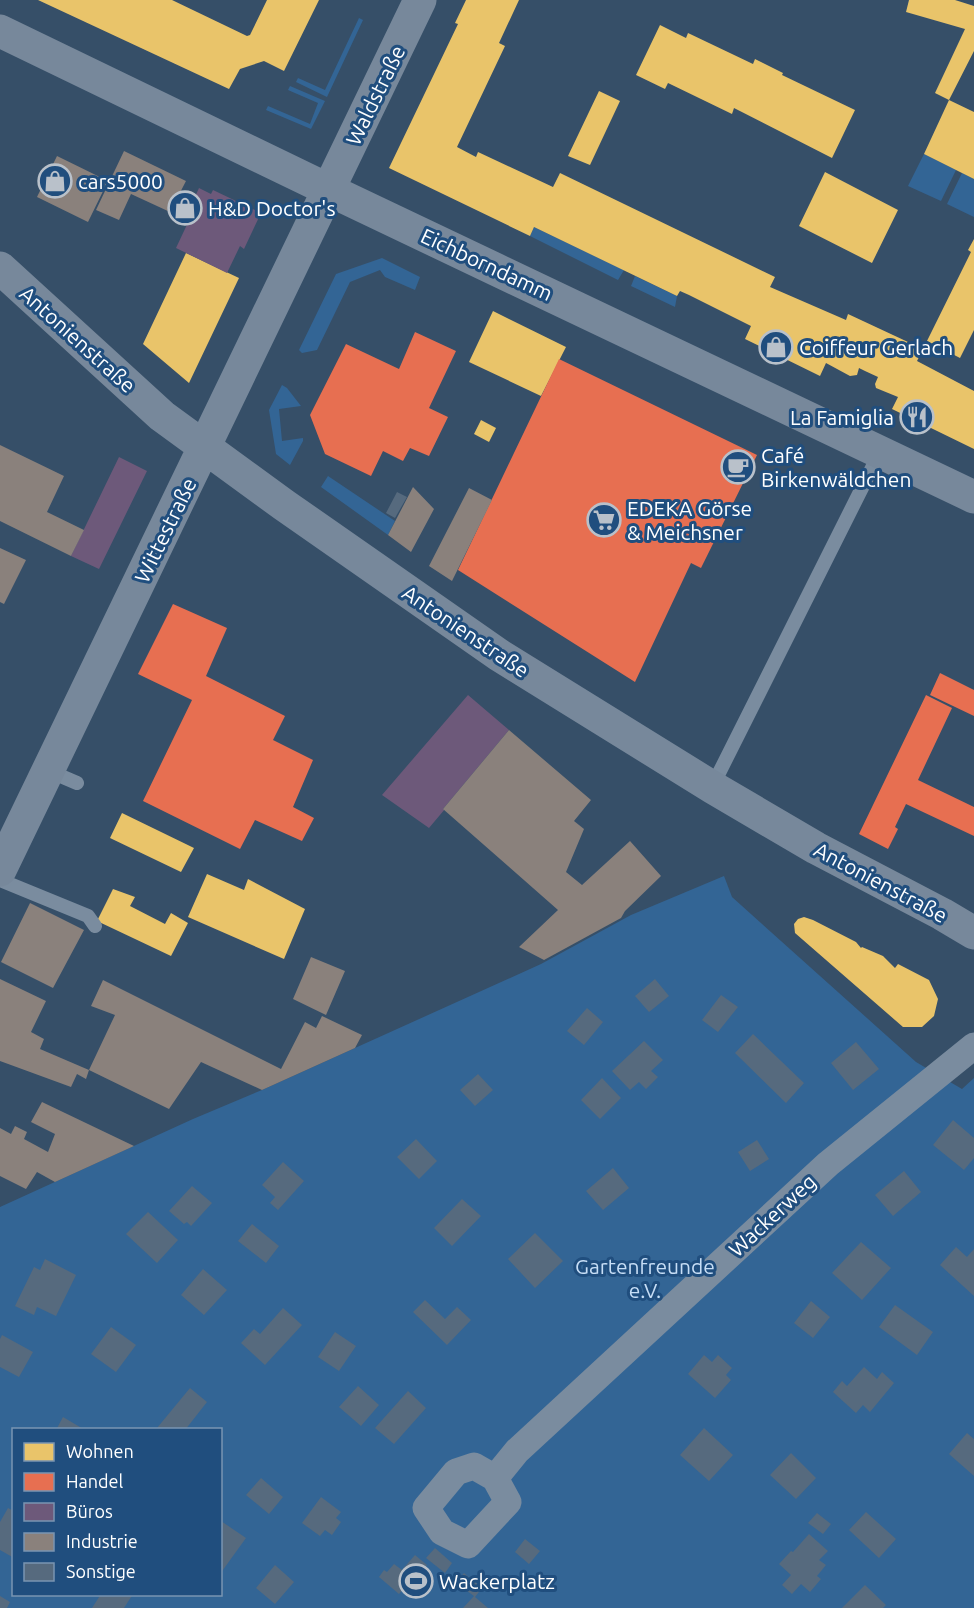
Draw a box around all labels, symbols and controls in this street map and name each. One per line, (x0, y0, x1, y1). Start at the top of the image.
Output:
street label: Waldstraße (341, 41, 409, 149)
shop icon: cars5000 (37, 163, 73, 199)
place label: cars5000 (78, 169, 163, 193)
shop icon: H&D Doctor's (167, 190, 203, 226)
place label: H&D Doctor's (208, 196, 336, 220)
street label: Eichborndamm (417, 223, 557, 305)
street label: Antonienstraße (15, 281, 141, 397)
shop icon: Coiffeur Gerlach (758, 329, 794, 365)
place label: Coiffeur Gerlach (799, 335, 953, 359)
restaurant icon: La Famiglia (899, 399, 935, 435)
place label: La Famiglia (790, 405, 894, 429)
place label: Café Birkenwäldchen (761, 443, 911, 491)
cafe icon: Café Birkenwäldchen (720, 449, 756, 485)
street label: Wittestraße (129, 474, 201, 586)
place label: EDEKA Görse & Meichsner (627, 496, 752, 544)
supermarket icon: EDEKA Görse & Meichsner (586, 502, 622, 538)
street label: Antonienstraße (398, 580, 534, 682)
street label: Antonienstraße (810, 837, 952, 927)
street label: Wackerweg (724, 1169, 820, 1261)
park label: Gartenfreunde e.V. (575, 1254, 715, 1302)
legend (12, 1428, 222, 1596)
text: Wohnen (66, 1441, 134, 1461)
text: Handel (66, 1471, 124, 1491)
text: Büros (66, 1501, 113, 1521)
text: Industrie (66, 1531, 138, 1551)
text: Sonstige (66, 1561, 136, 1581)
sports icon: Wackerplatz (398, 1563, 434, 1599)
place label: Wackerplatz (439, 1569, 555, 1593)

